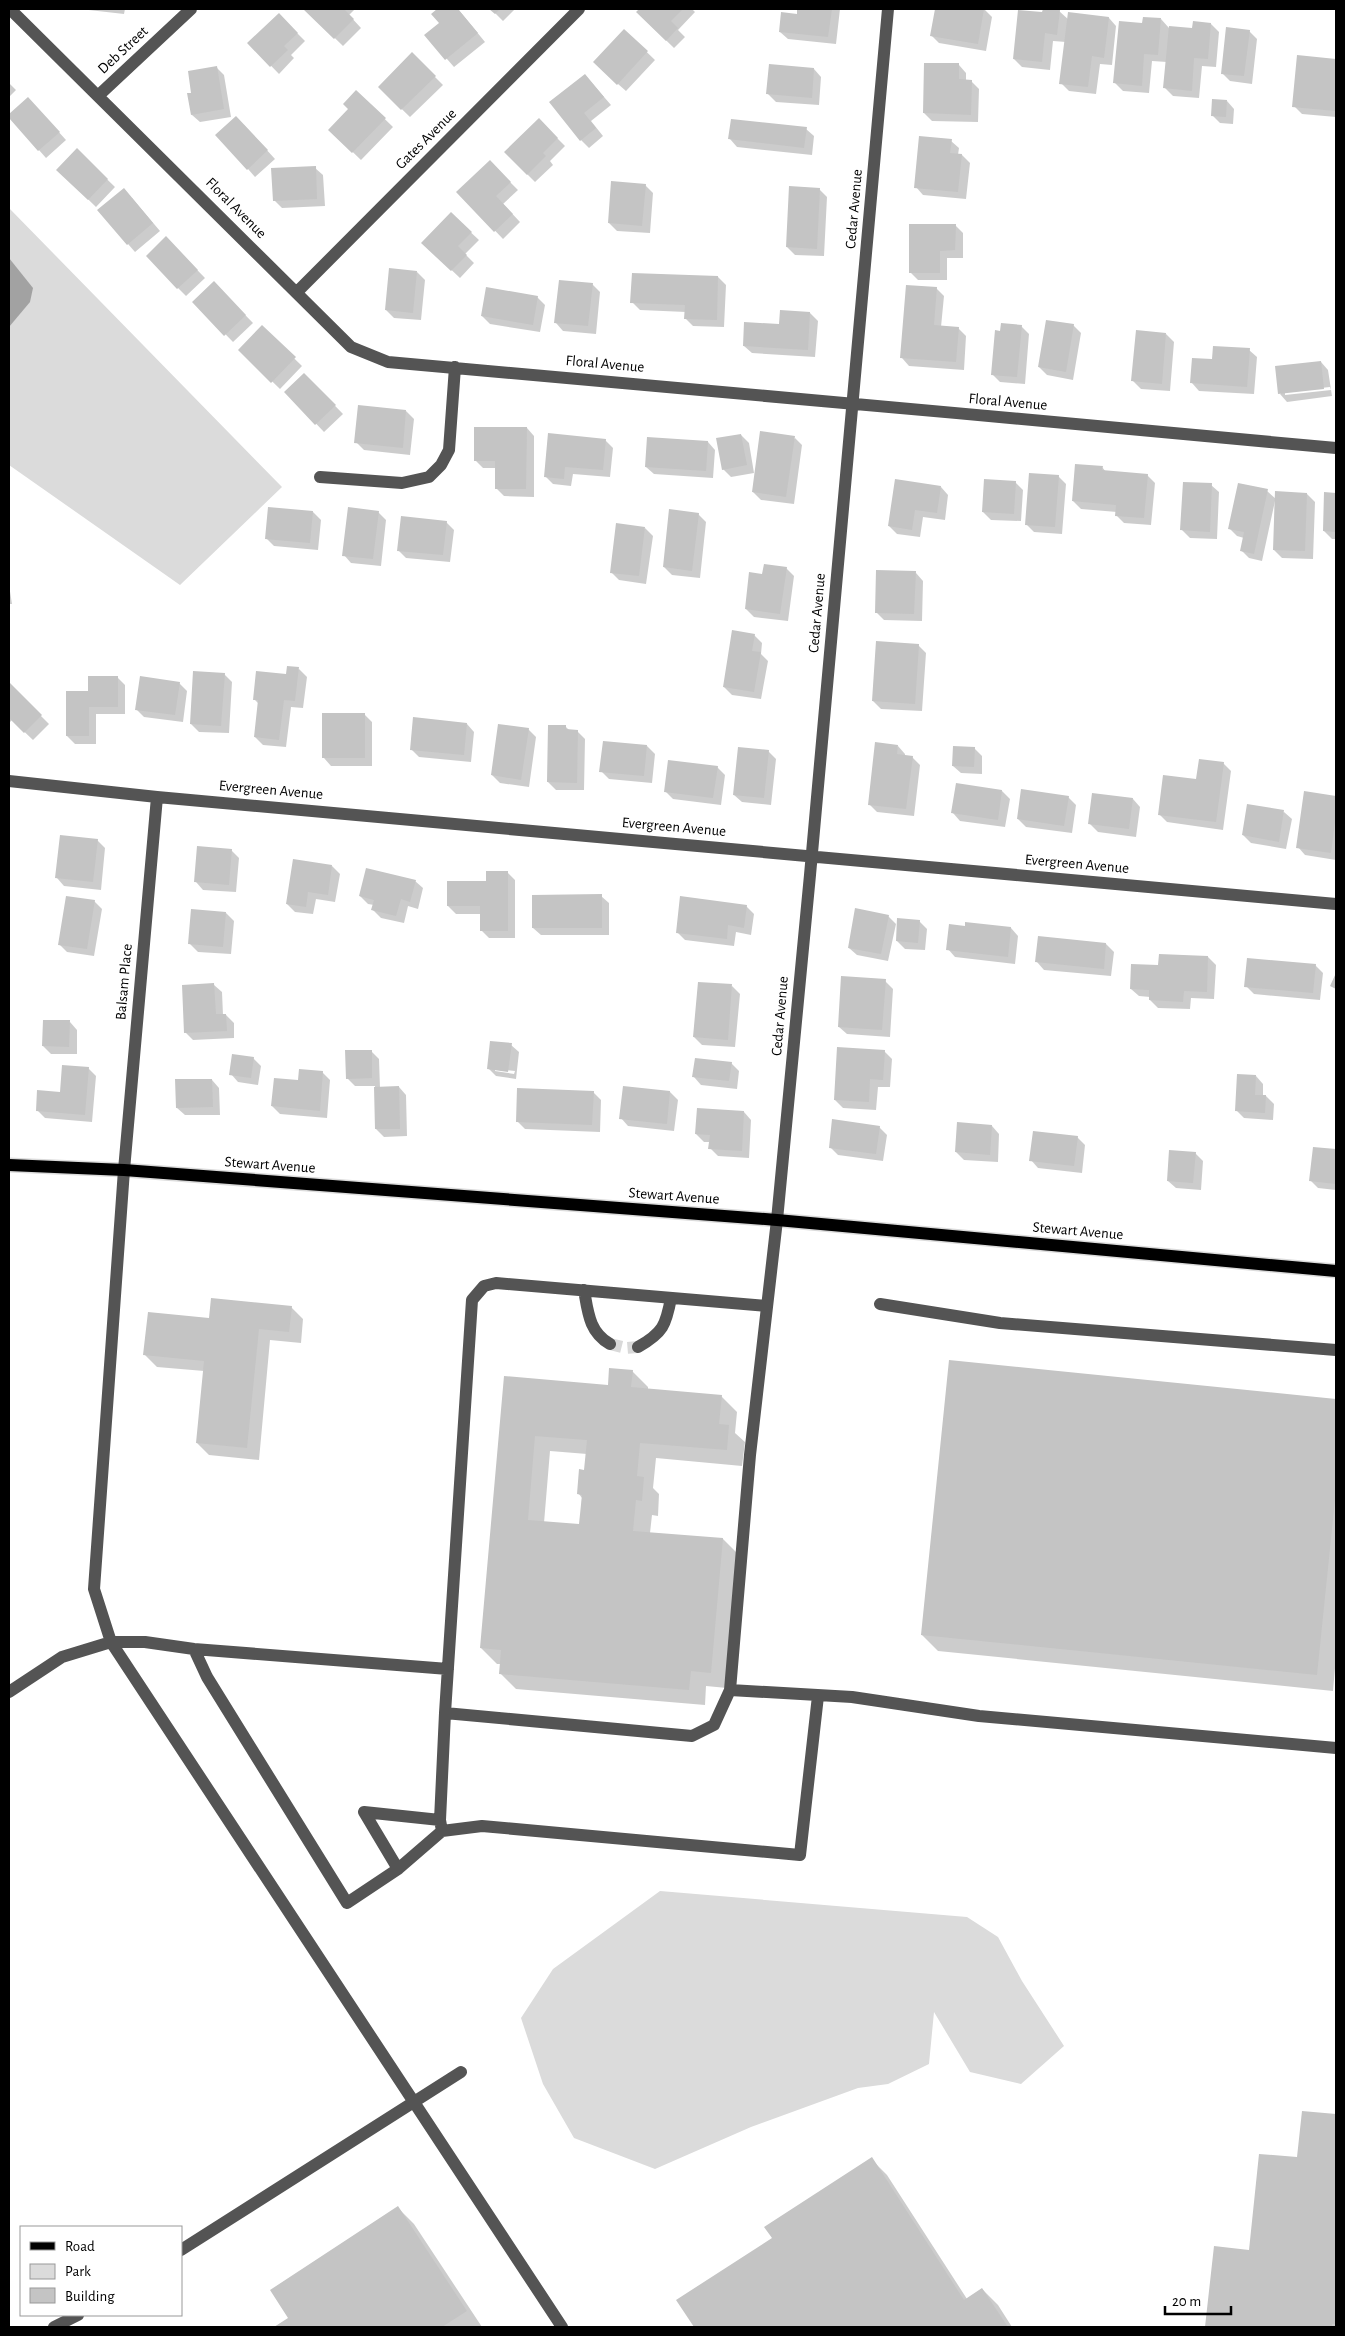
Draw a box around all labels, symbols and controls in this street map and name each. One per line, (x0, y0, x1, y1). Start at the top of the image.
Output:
street label: Deb Street (95, 23, 151, 77)
street label: Gates Avenue (393, 106, 459, 172)
street label: Cedar Avenue (843, 168, 865, 250)
street label: Floral Avenue (203, 175, 269, 241)
street label: Floral Avenue (565, 353, 645, 375)
street label: Floral Avenue (968, 391, 1048, 413)
street label: Cedar Avenue (806, 572, 828, 654)
street label: Evergreen Avenue (218, 778, 324, 802)
street label: Evergreen Avenue (621, 815, 727, 839)
street label: Evergreen Avenue (1024, 852, 1130, 876)
street label: Balsam Place (113, 943, 135, 1021)
street label: Cedar Avenue (769, 975, 791, 1057)
street label: Stewart Avenue (224, 1154, 316, 1176)
street label: Stewart Avenue (628, 1185, 720, 1207)
street label: Stewart Avenue (1032, 1220, 1124, 1242)
legend (20, 2226, 182, 2316)
text: Road (65, 2239, 95, 2254)
text: Park (65, 2264, 91, 2279)
scale bar (1165, 2284, 1231, 2316)
text: Building (65, 2289, 115, 2304)
text: 20 m (1172, 2294, 1201, 2309)

